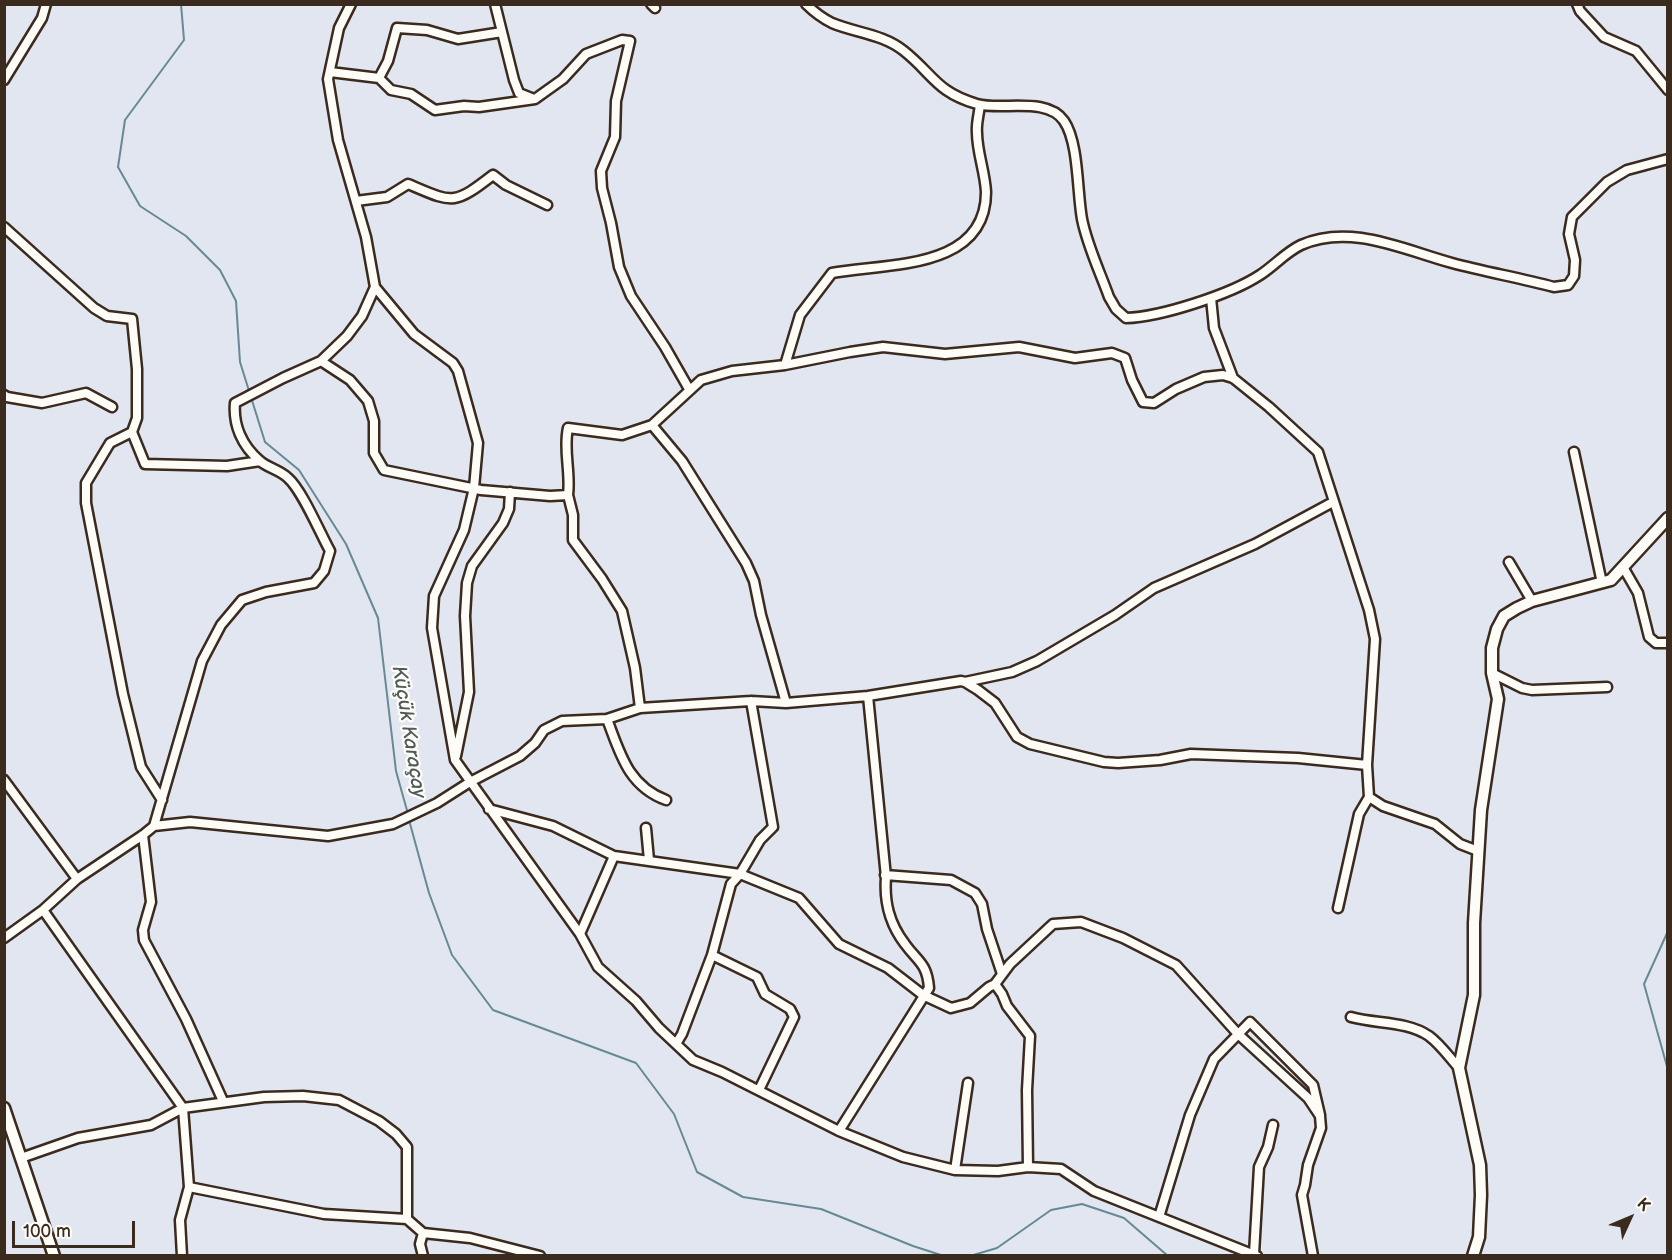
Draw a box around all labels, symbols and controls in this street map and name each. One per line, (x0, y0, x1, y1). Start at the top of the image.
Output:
water label: Küçük Karaçay (386, 664, 430, 800)
north arrow (1600, 1188, 1660, 1248)
text: K (1633, 1195, 1654, 1216)
scale bar (15, 1209, 138, 1247)
text: 100 m (23, 1221, 71, 1242)

